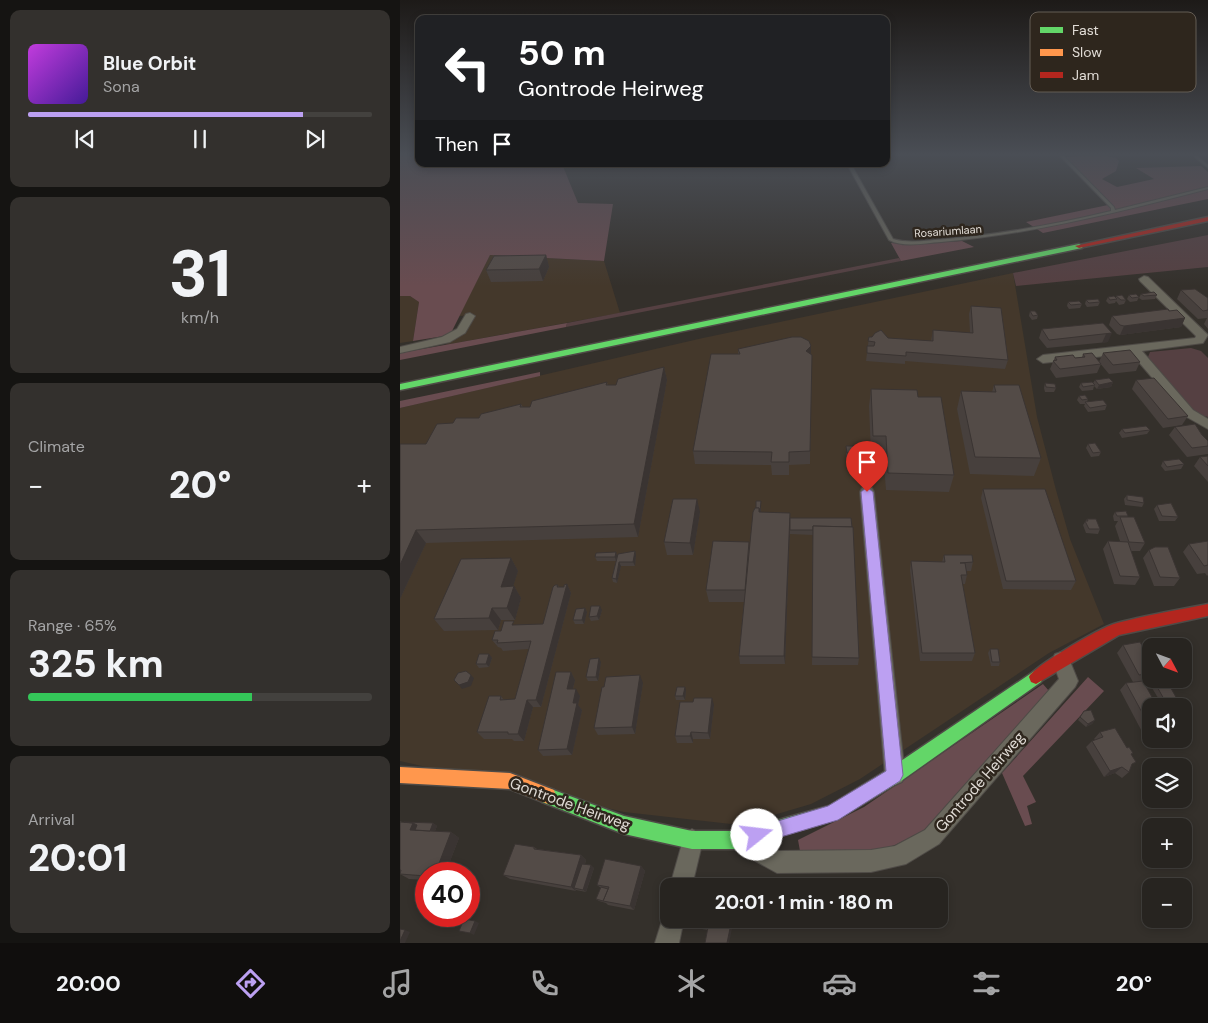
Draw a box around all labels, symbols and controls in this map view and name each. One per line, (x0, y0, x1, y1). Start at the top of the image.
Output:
legend (1030, 12, 1196, 92)
text: Fast (1072, 21, 1099, 39)
text: 50 m (518, 30, 606, 76)
icon: left (435, 35, 500, 100)
text: Slow (1072, 43, 1102, 61)
text: Blue Orbit (103, 51, 196, 76)
text: Jam (1072, 66, 1099, 84)
text: Gontrode Heirweg (518, 74, 704, 103)
text: Sona (103, 76, 140, 97)
icon: previous (71, 125, 99, 153)
icon: pause (186, 125, 214, 153)
icon: next (301, 125, 329, 153)
icon: arrive (488, 130, 516, 158)
text: Then (435, 132, 478, 157)
street label: Rosariumlaan (914, 222, 982, 240)
text: 31 (169, 232, 231, 316)
text: km/h (181, 307, 219, 328)
text: Climate (28, 436, 85, 457)
pin (846, 441, 888, 492)
icon: arrive (853, 448, 881, 476)
text: 20° (169, 460, 231, 510)
text: − (28, 467, 43, 504)
text: + (357, 467, 372, 504)
text: Range · 65% (28, 615, 117, 636)
north arrow (1142, 638, 1192, 688)
map controls (1142, 638, 1192, 928)
text: 325 km (28, 639, 164, 689)
button: sound (1142, 698, 1192, 748)
street label: Gontrode Heirweg (931, 728, 1029, 836)
button: layers (1142, 758, 1192, 808)
street label: Gontrode Heirweg (507, 773, 633, 835)
position arrow (730, 808, 782, 860)
text: Arrival (28, 809, 75, 830)
button: + (1142, 818, 1192, 868)
text: 20:01 (28, 833, 127, 883)
speed limit sign: 40 (415, 862, 480, 927)
button: − (1142, 878, 1192, 928)
text: 20:01 · 1 min · 180 m (715, 890, 893, 915)
icon: directions (233, 966, 268, 1001)
icon: music (380, 966, 415, 1001)
icon: phone (527, 966, 562, 1001)
icon: climate (674, 966, 709, 1001)
icon: car (822, 966, 857, 1001)
icon: filters (969, 966, 1004, 1001)
text: 20:00 (56, 969, 121, 998)
text: 20° (1116, 969, 1152, 998)

